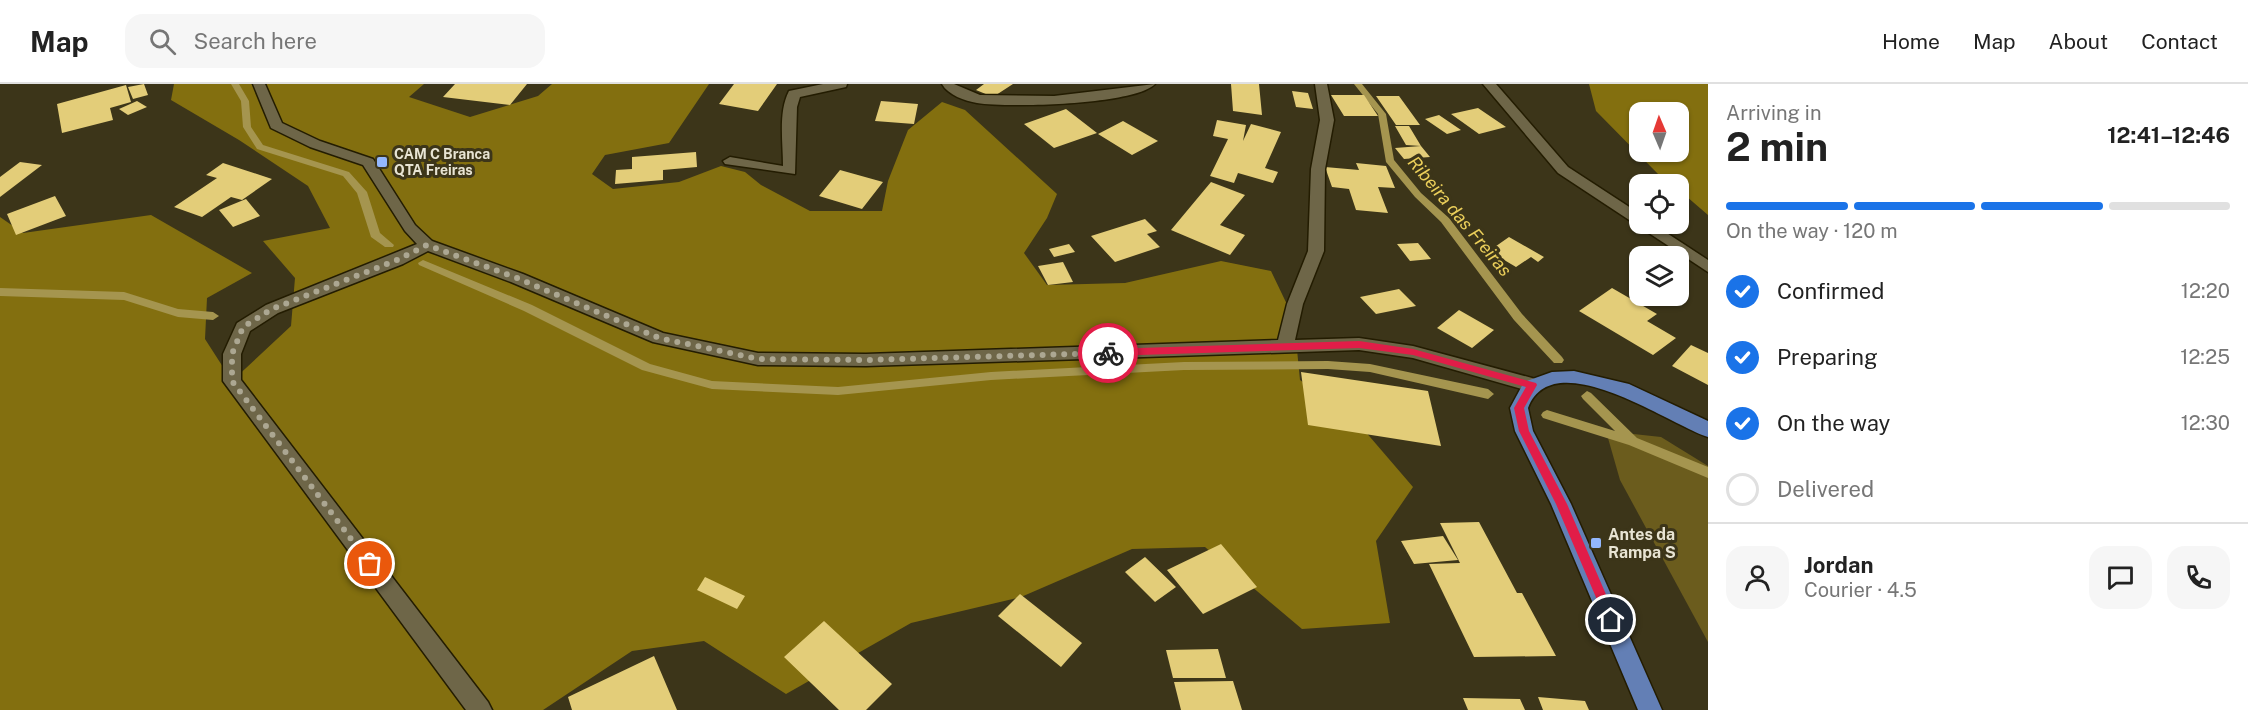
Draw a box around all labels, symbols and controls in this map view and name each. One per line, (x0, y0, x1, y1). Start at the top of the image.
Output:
search box (125, 14, 545, 68)
text: Map (30, 25, 89, 58)
icon: search (146, 25, 179, 58)
text: Search here (194, 28, 317, 54)
text: Home (1882, 29, 1940, 54)
text: Map (1973, 29, 2016, 54)
text: About (2049, 29, 2108, 54)
text: Contact (2141, 29, 2218, 54)
text: Arriving in (1726, 101, 1821, 125)
north arrow (1629, 102, 1689, 162)
map controls (1629, 102, 1689, 306)
text: 12:41–12:46 (2107, 122, 2230, 148)
text: 2 min (1726, 124, 1828, 170)
place label: CAM C Branca QTA Freiras (394, 146, 490, 178)
water label: Ribeira das Freiras (1404, 152, 1516, 280)
marker: CAM C Branca QTA Freiras (375, 155, 389, 169)
button: locate (1629, 174, 1689, 234)
text: On the way · 120 m (1726, 219, 1898, 243)
button: layers (1629, 246, 1689, 306)
icon: check (1726, 275, 1759, 308)
text: Confirmed (1777, 278, 1884, 304)
text: 12:20 (2181, 279, 2230, 303)
courier (1078, 323, 1138, 383)
icon: bike (1092, 337, 1125, 370)
icon: check (1726, 341, 1759, 374)
text: Preparing (1777, 344, 1878, 370)
text: 12:25 (2180, 345, 2230, 369)
icon: check (1726, 407, 1759, 440)
text: On the way (1777, 410, 1890, 436)
text: 12:30 (2181, 411, 2230, 435)
text: Delivered (1777, 476, 1874, 502)
place label: Antes da Rampa S (1608, 525, 1676, 562)
marker: Antes da Rampa S (1589, 536, 1603, 550)
pin (344, 538, 395, 589)
button: person (1726, 546, 1789, 609)
button: chat (2089, 546, 2152, 609)
button: phone (2167, 546, 2230, 609)
icon: bag (353, 547, 386, 580)
text: Jordan (1804, 552, 1873, 578)
text: Courier · 4.5 (1804, 578, 1917, 602)
pin (1585, 594, 1636, 645)
icon: home (1594, 603, 1627, 636)

